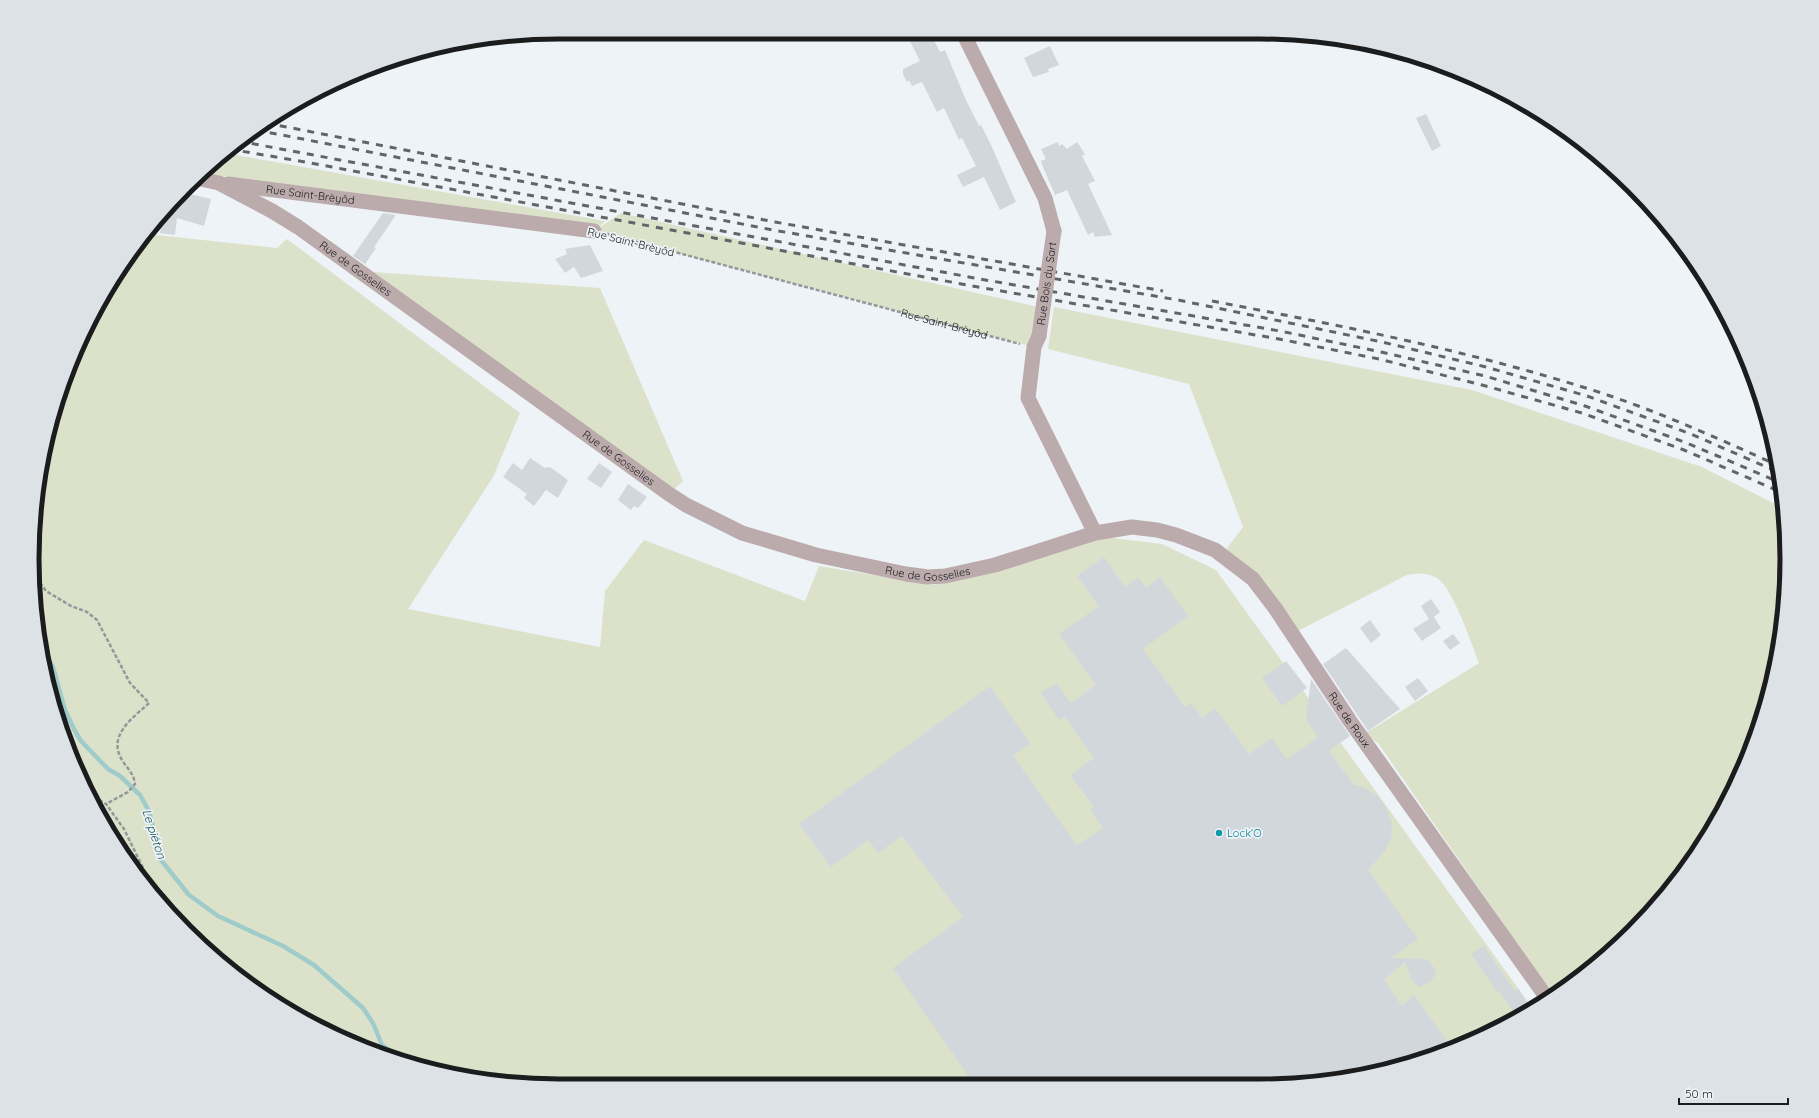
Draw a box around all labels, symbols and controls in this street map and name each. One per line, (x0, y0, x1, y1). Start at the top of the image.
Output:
street label: Rue Saint-Brèyôd (265, 182, 356, 207)
street label: Rue Saint-Brèyôd (586, 224, 676, 260)
street label: Rue de Gosselies (317, 238, 395, 299)
street label: Rue Bois du Sart (1034, 241, 1059, 326)
street label: Rue Saint-Brèyôd (899, 306, 989, 342)
street label: Rue de Gosselies (580, 427, 658, 488)
street label: Rue de Gosselies (884, 563, 971, 584)
street label: Rue de Roux (1326, 689, 1373, 750)
water label: Le piéton (139, 807, 170, 862)
place label: Lock’O (1227, 826, 1262, 840)
marker: Lock’O (1214, 828, 1224, 838)
scale bar (1679, 1080, 1788, 1106)
text: 50 m (1685, 1086, 1713, 1101)

